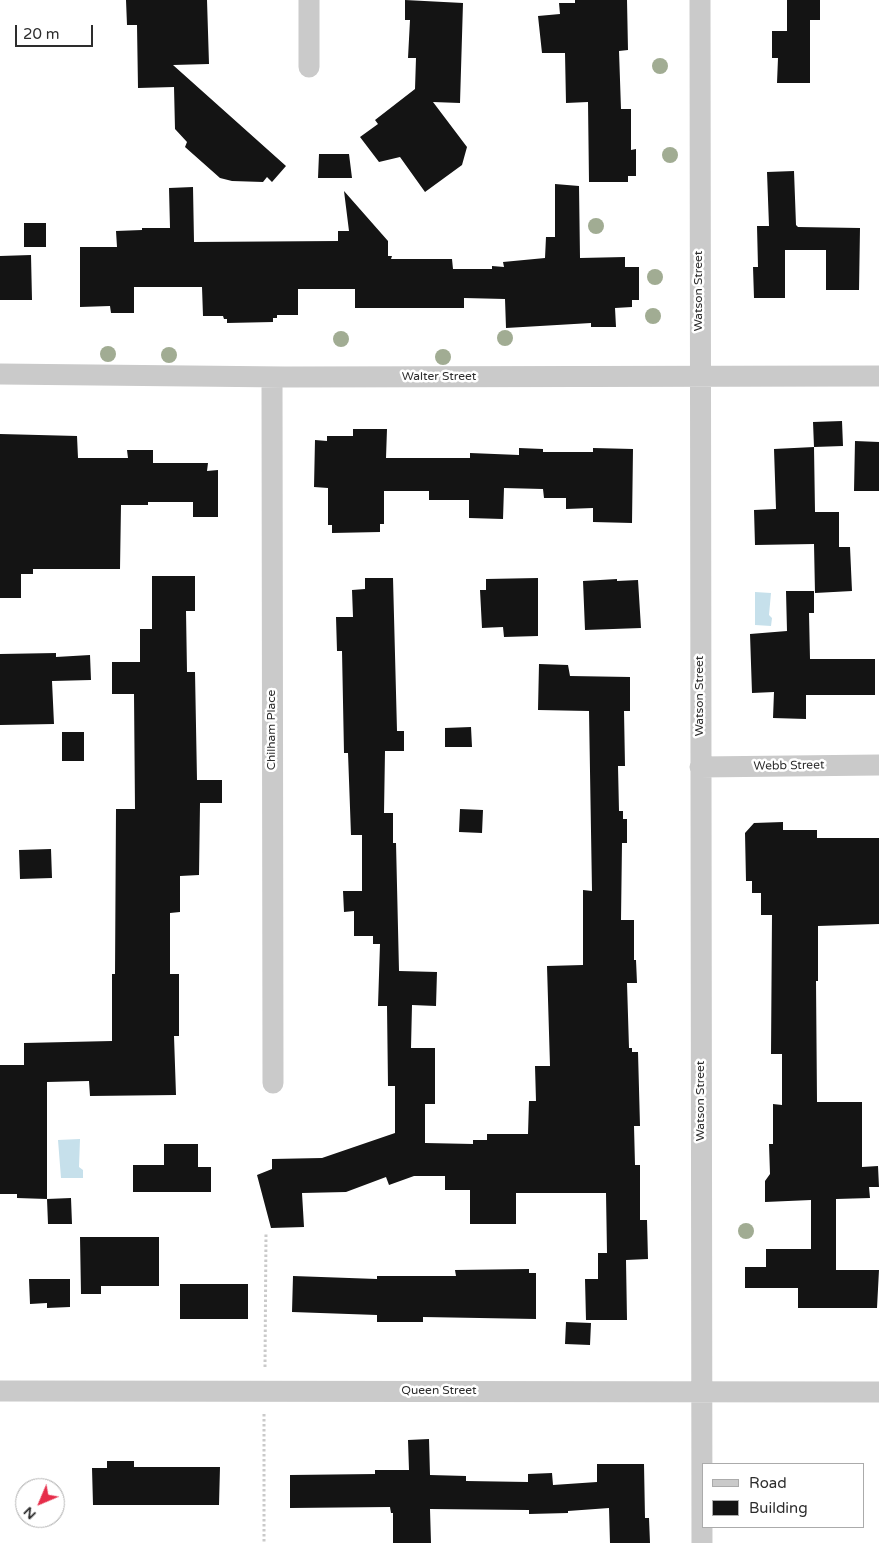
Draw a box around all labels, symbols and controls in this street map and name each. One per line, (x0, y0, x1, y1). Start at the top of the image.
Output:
scale bar (18, 15, 95, 47)
text: 20 m (23, 25, 60, 43)
street label: Watson Street (692, 251, 706, 331)
street label: Walter Street (402, 370, 476, 384)
street label: Watson Street (693, 656, 707, 736)
street label: Chilham Place (265, 690, 279, 770)
street label: Webb Street (753, 758, 825, 774)
street label: Watson Street (694, 1061, 708, 1141)
street label: Queen Street (401, 1384, 477, 1398)
legend (702, 1463, 864, 1528)
text: Road (749, 1474, 787, 1492)
north arrow (15, 1478, 65, 1528)
text: Building (749, 1499, 808, 1517)
text: N (20, 1503, 40, 1523)

